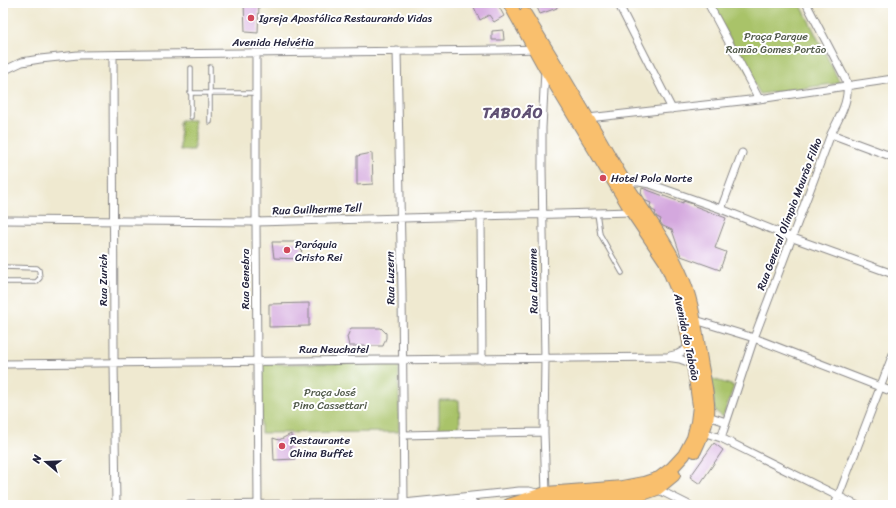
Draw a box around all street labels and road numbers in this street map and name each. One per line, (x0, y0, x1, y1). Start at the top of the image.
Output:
street label: Avenida Helvétia (231, 33, 314, 52)
street label: Rua General Olímpio Mourão Filho (752, 135, 828, 293)
street label: Rua Guilherme Tell (272, 198, 363, 221)
street label: Rua Genebra (236, 248, 255, 309)
street label: Rua Lausanne (523, 248, 544, 314)
street label: Rua Luzern (381, 251, 400, 305)
street label: Rua Zurich (94, 254, 113, 306)
street label: Avenida do Taboão (668, 291, 705, 383)
street label: Rua Neuchatel (299, 340, 370, 359)

